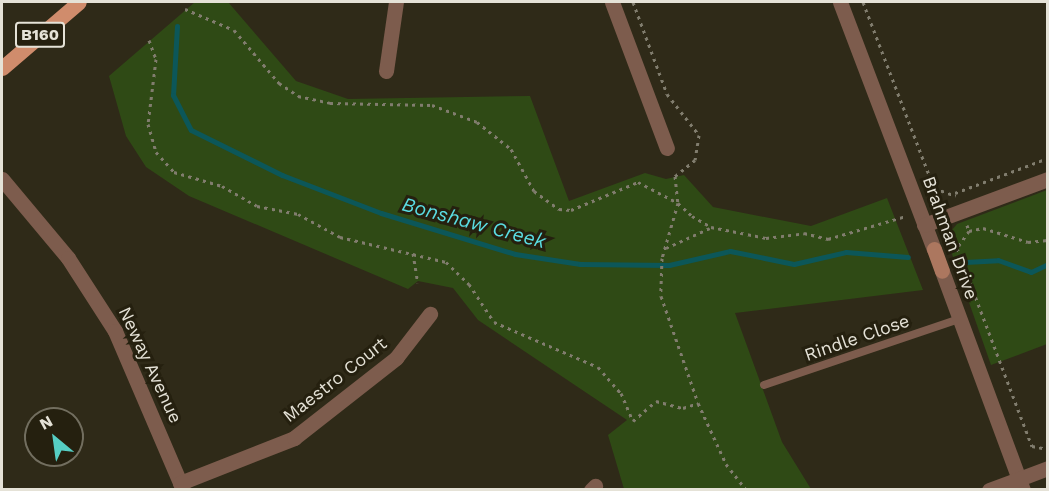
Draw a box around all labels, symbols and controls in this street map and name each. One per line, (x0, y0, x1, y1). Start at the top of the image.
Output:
road number: B160 (15, 22, 66, 48)
street label: Brahman Drive (918, 173, 982, 303)
water label: Bonshaw Creek (399, 192, 549, 254)
street label: Neway Avenue (113, 303, 187, 427)
street label: Rindle Close (802, 310, 912, 366)
street label: Maestro Court (279, 333, 391, 427)
north arrow (24, 407, 84, 467)
text: N (36, 411, 56, 434)

